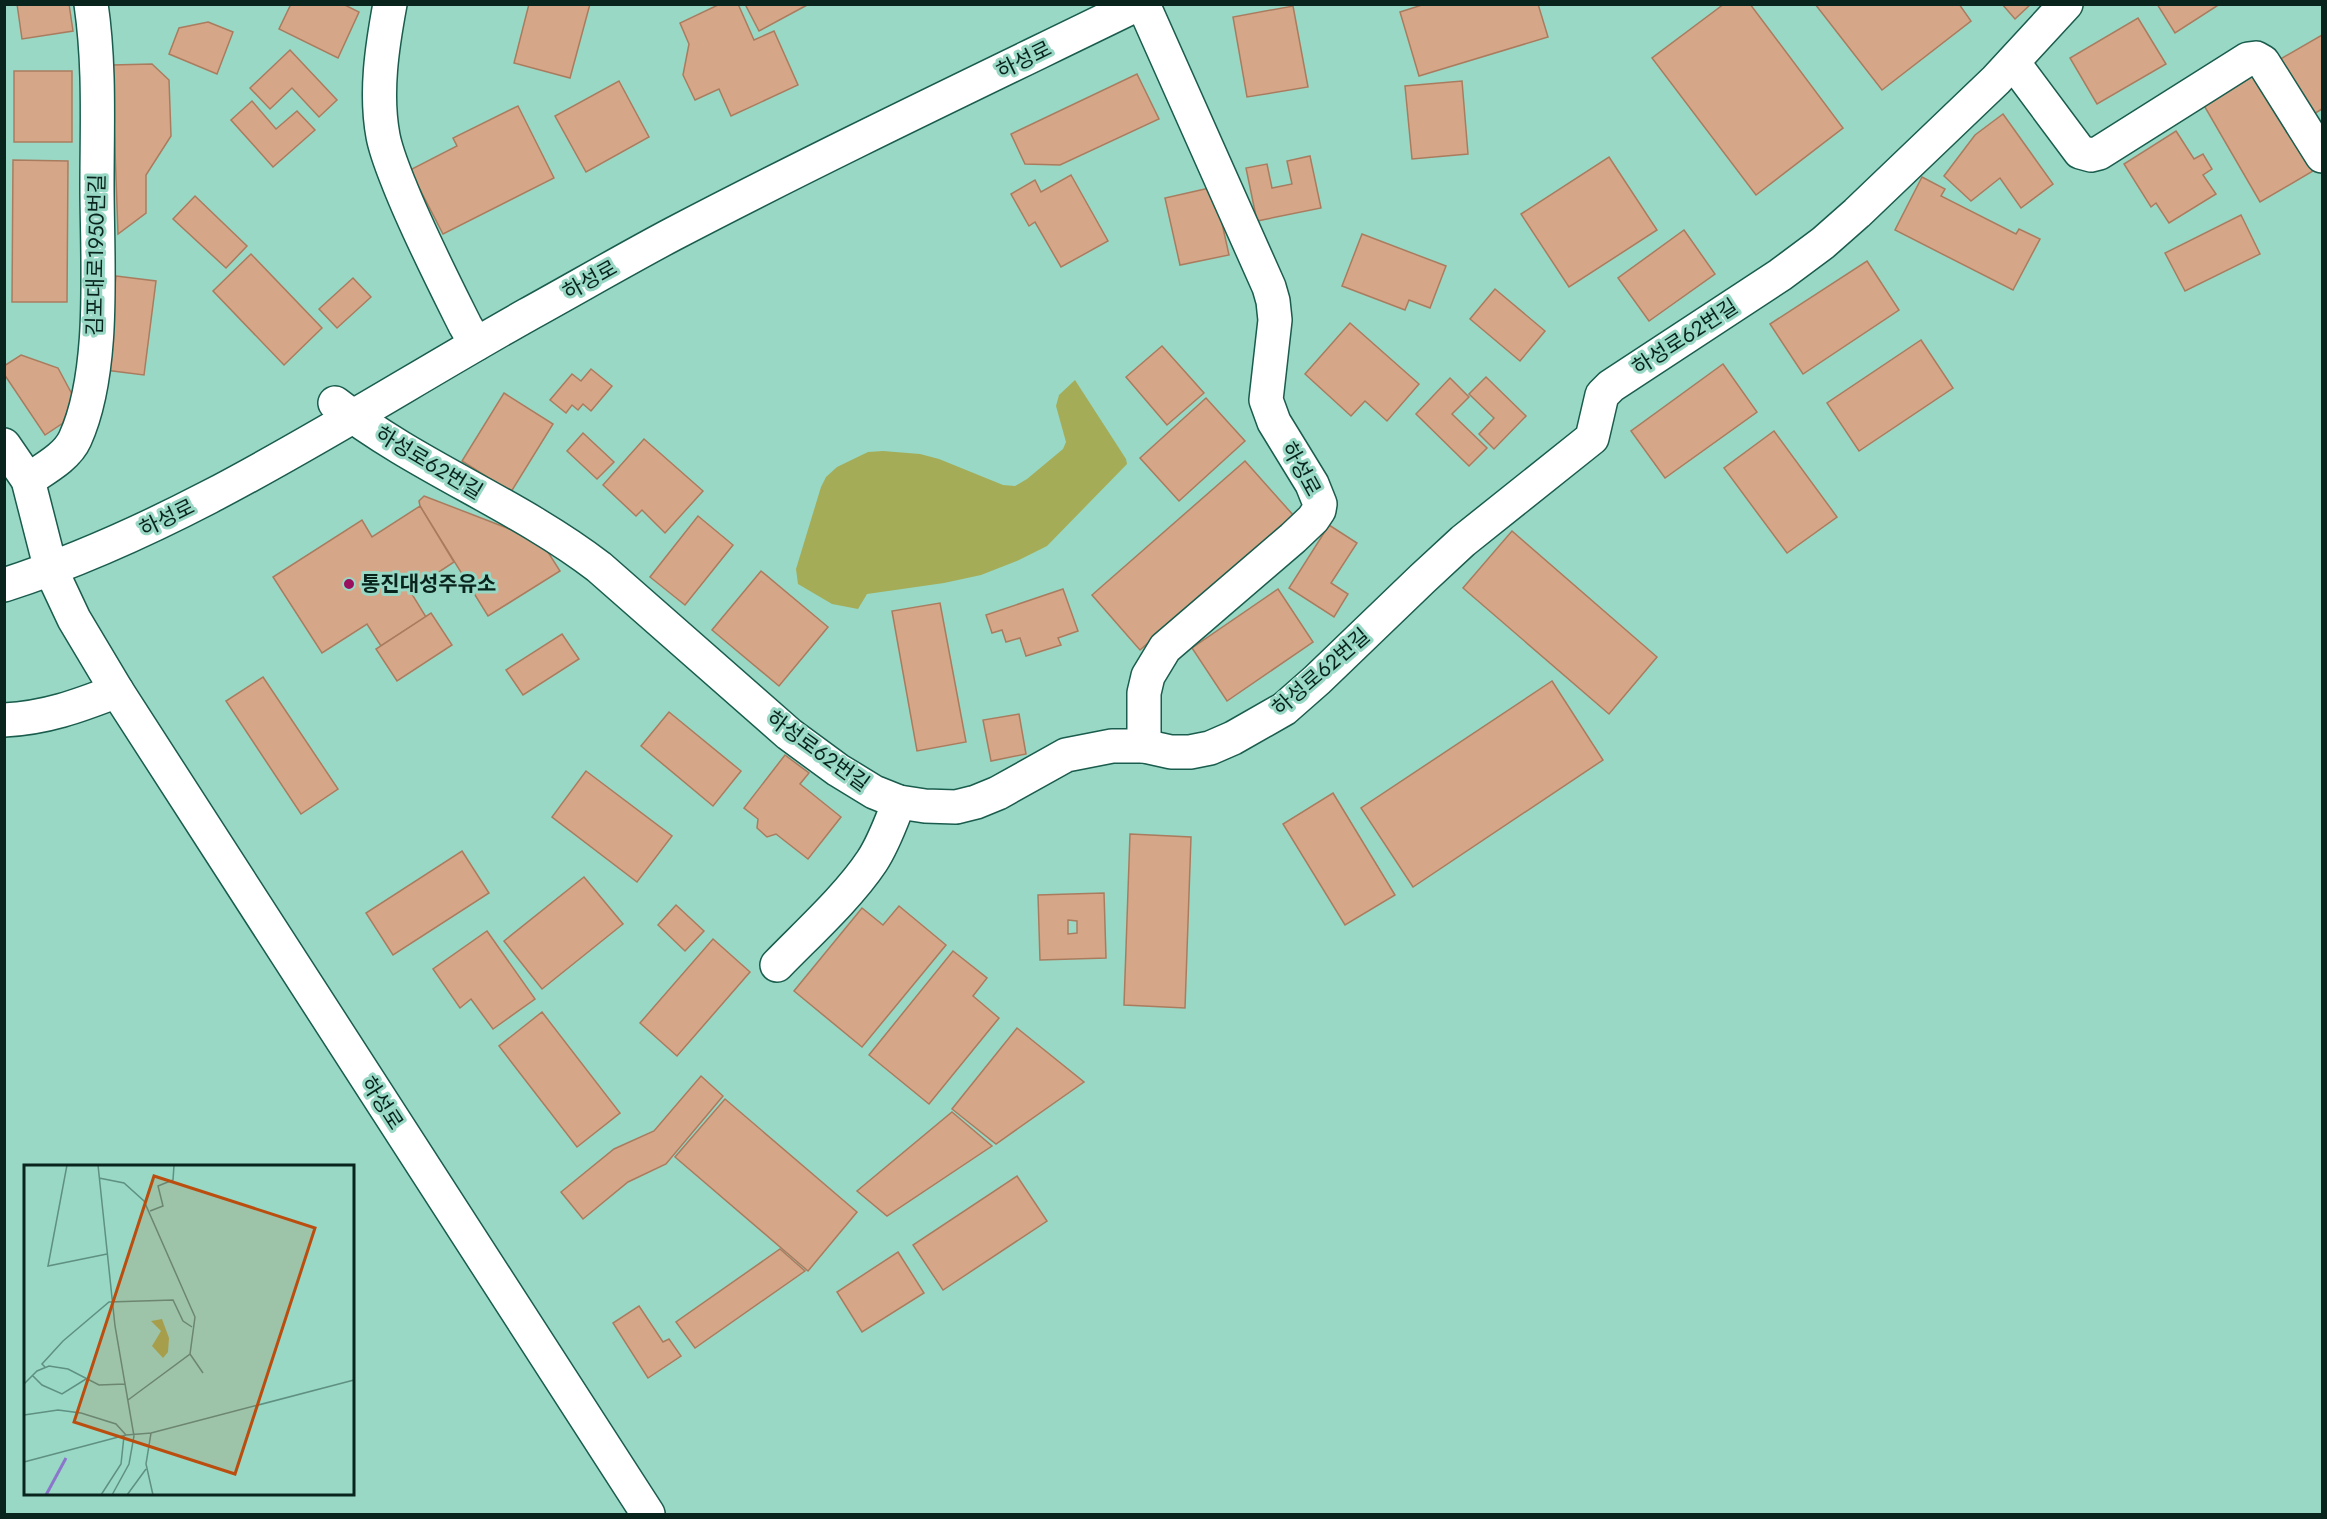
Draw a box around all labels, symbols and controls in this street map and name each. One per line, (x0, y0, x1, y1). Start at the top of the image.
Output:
street label: 하성로 (991, 34, 1057, 86)
street label: 김포대로1950번길 (80, 174, 112, 336)
street label: 하성로 (557, 253, 623, 307)
street label: 하성로62번길 (1626, 292, 1744, 382)
street label: 하성로62번길 (370, 419, 488, 507)
street label: 하성로 (1274, 436, 1328, 502)
street label: 하성로 (134, 492, 200, 544)
place label: 통진대성주유소 (361, 569, 496, 599)
marker: 통진대성주유소 (342, 577, 356, 591)
street label: 하성로62번길 (1266, 621, 1376, 723)
street label: 하성로62번길 (760, 703, 876, 799)
street label: 하성로 (354, 1071, 410, 1135)
inset map (24, 1165, 354, 1495)

